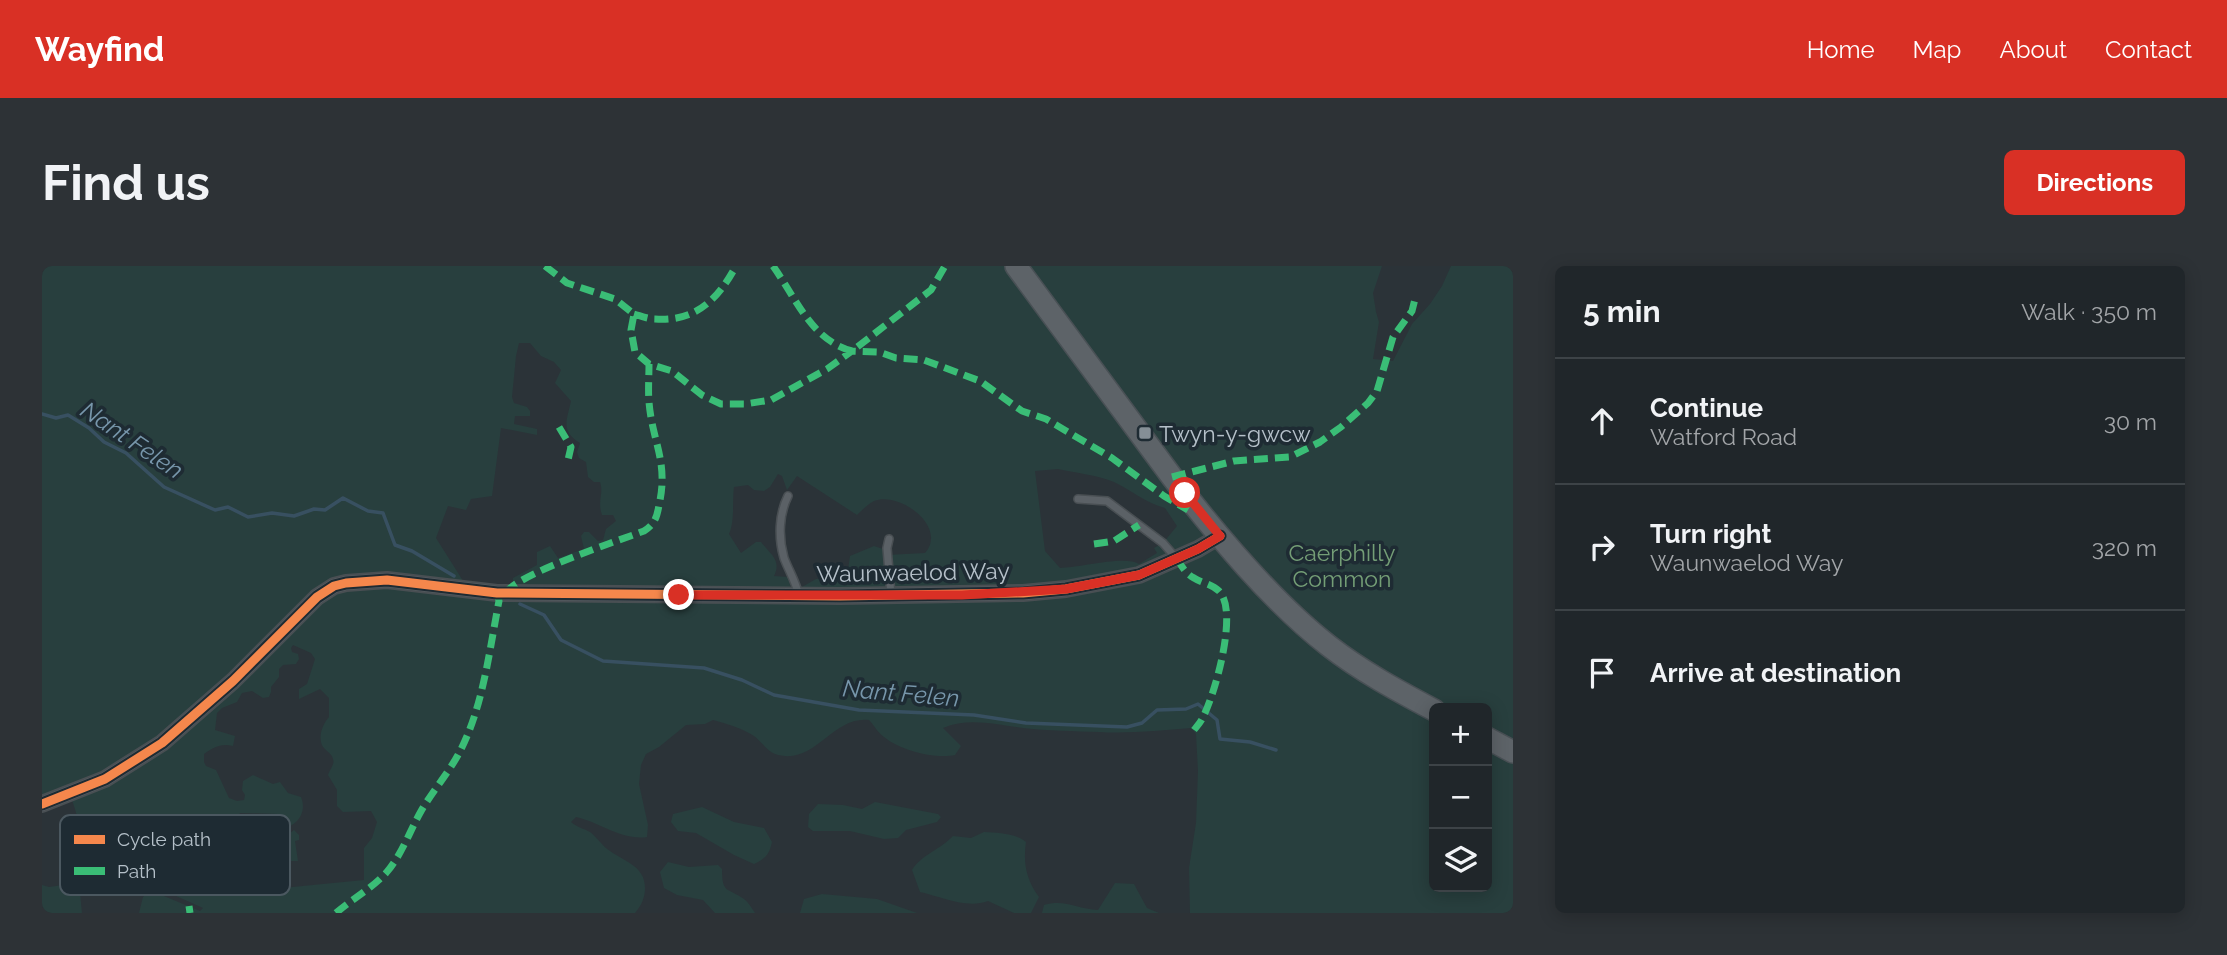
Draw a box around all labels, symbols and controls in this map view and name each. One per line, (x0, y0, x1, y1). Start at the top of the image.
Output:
text: Wayfind (35, 30, 164, 69)
text: Home (1807, 35, 1875, 64)
text: Map (1913, 35, 1961, 64)
text: About (1999, 35, 2067, 64)
text: Contact (2105, 35, 2192, 64)
button: Directions (2004, 150, 2185, 215)
text: Find us (42, 154, 210, 211)
text: 5 min (1583, 294, 1661, 329)
text: Walk · 350 m (2021, 298, 2157, 325)
text: Continue (1650, 393, 1763, 423)
water label: Nant Felen (75, 395, 189, 485)
icon: ahead (1583, 402, 1621, 440)
text: 30 m (2104, 408, 2157, 435)
place label: Twyn-y-gwcw (1159, 420, 1311, 447)
text: Watford Road (1650, 423, 1797, 450)
marker: Twyn-y-gwcw (1137, 425, 1153, 441)
route start (1169, 477, 1200, 508)
text: Turn right (1650, 519, 1771, 549)
icon: right (1583, 528, 1621, 566)
text: 320 m (2092, 534, 2157, 561)
park label: Caerphilly Common (1288, 539, 1396, 592)
text: Waunwaelod Way (1650, 549, 1843, 576)
street label: Waunwaelod Way (816, 557, 1010, 587)
route end (663, 579, 694, 610)
icon: arrive (1583, 654, 1621, 692)
text: Arrive at destination (1650, 658, 1901, 688)
water label: Nant Felen (841, 673, 961, 713)
map controls (1429, 703, 1492, 892)
button: + (1429, 703, 1492, 766)
button: − (1429, 766, 1492, 829)
legend (60, 815, 290, 895)
text: Cycle path (117, 828, 211, 850)
button: layers (1429, 829, 1492, 892)
text: Path (117, 860, 156, 882)

